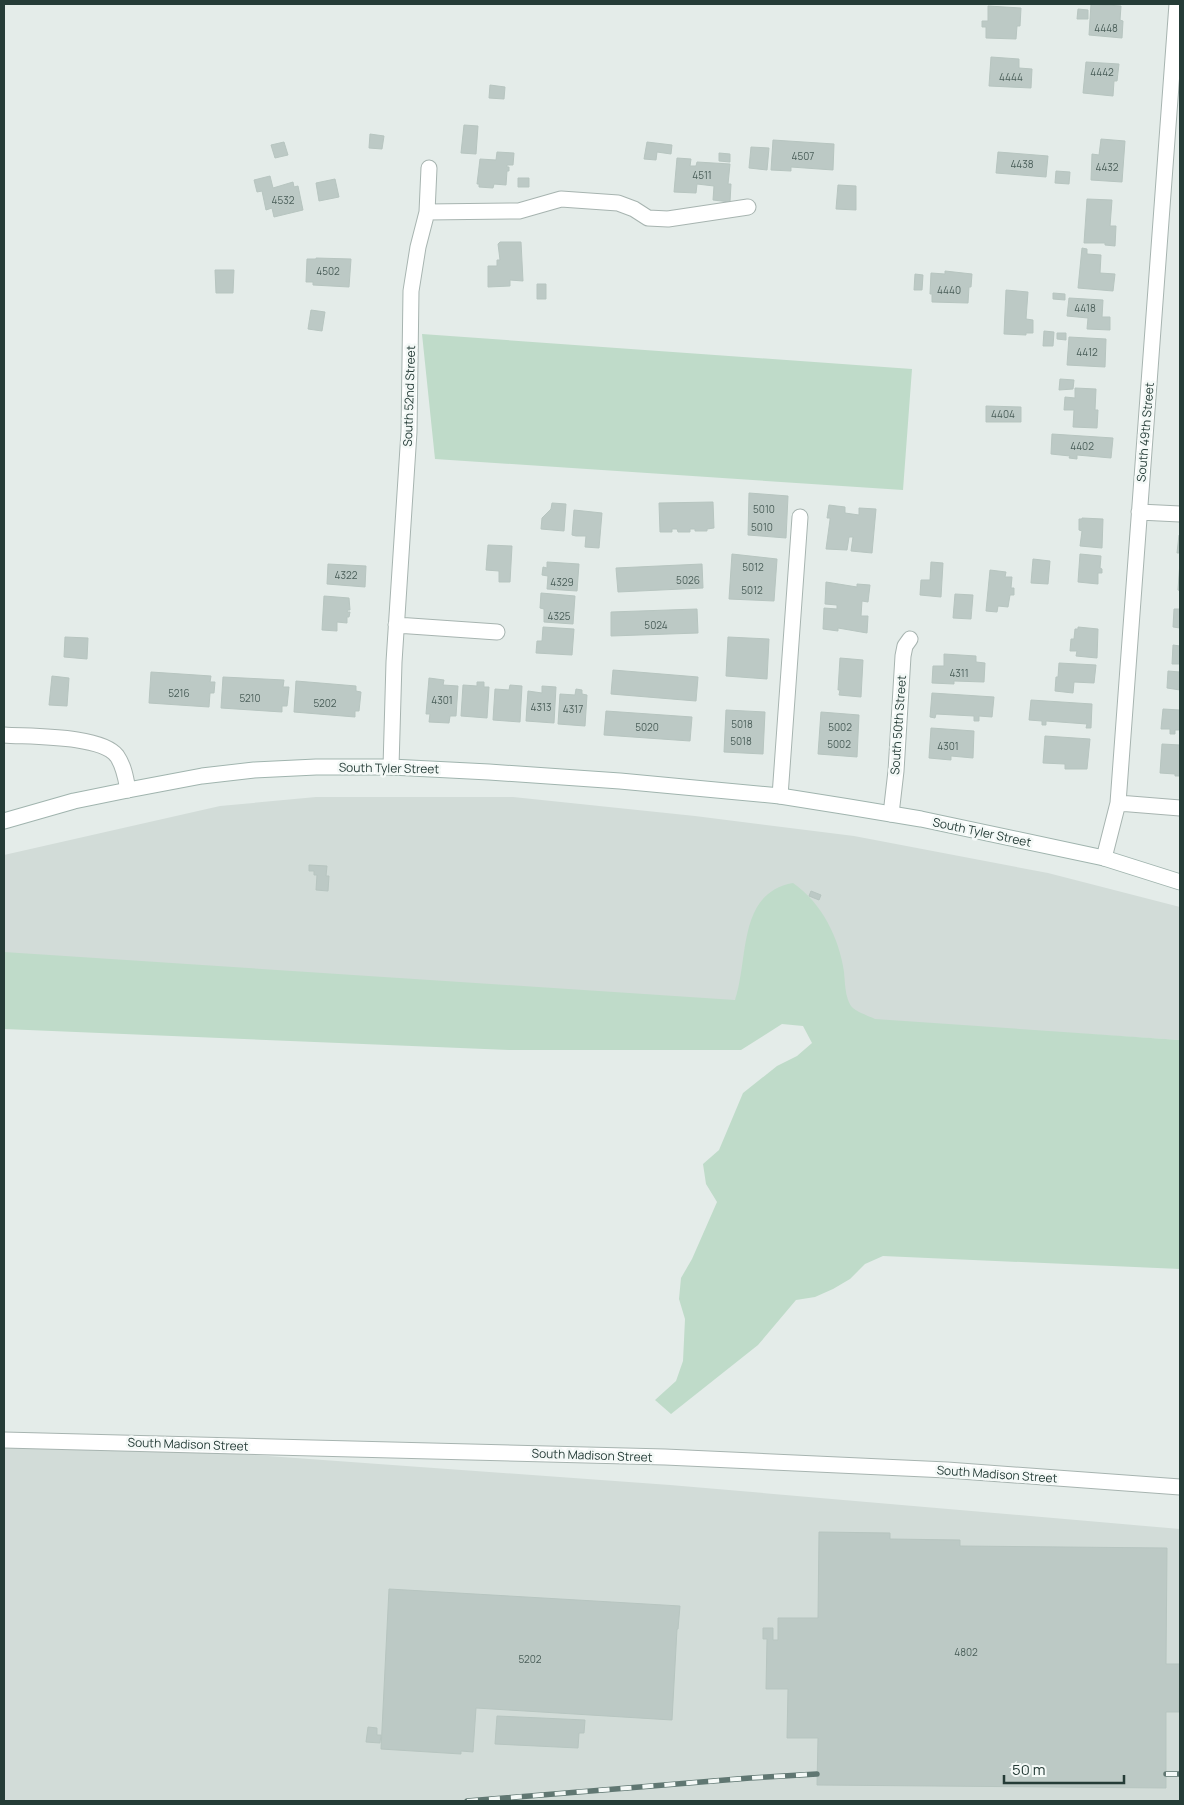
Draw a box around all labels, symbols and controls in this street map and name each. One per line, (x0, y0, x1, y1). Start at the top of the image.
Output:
house number: 4448 (1094, 21, 1118, 35)
house number: 4442 (1090, 65, 1114, 79)
house number: 4444 (999, 70, 1023, 84)
house number: 4507 (792, 149, 814, 163)
house number: 4438 (1010, 157, 1034, 171)
house number: 4432 (1095, 160, 1119, 174)
house number: 4511 (692, 168, 712, 182)
house number: 4532 (272, 193, 295, 207)
house number: 4502 (316, 264, 340, 278)
house number: 4440 (937, 283, 961, 297)
house number: 4418 (1074, 301, 1096, 315)
street label: South 52nd Street (399, 345, 419, 447)
house number: 4412 (1076, 345, 1098, 359)
street label: South 49th Street (1132, 381, 1158, 483)
house number: 4404 (991, 407, 1015, 421)
house number: 4402 (1070, 439, 1094, 453)
house number: 5010 (753, 502, 775, 516)
house number: 5010 (751, 520, 773, 534)
house number: 5012 (742, 560, 764, 574)
house number: 4322 (335, 568, 358, 582)
house number: 5026 (676, 573, 700, 587)
house number: 4329 (550, 575, 574, 589)
house number: 5012 (741, 583, 763, 597)
house number: 4325 (548, 609, 571, 623)
house number: 5024 (644, 618, 668, 632)
house number: 4311 (949, 666, 969, 680)
street label: South 50th Street (886, 674, 910, 775)
house number: 5216 (168, 686, 190, 700)
house number: 5210 (239, 691, 261, 705)
house number: 4301 (431, 693, 453, 707)
house number: 5202 (314, 696, 337, 710)
house number: 4313 (531, 700, 551, 714)
house number: 4317 (563, 702, 583, 716)
house number: 5018 (731, 717, 753, 731)
house number: 5020 (635, 720, 659, 734)
house number: 5002 (828, 720, 852, 734)
house number: 5018 (730, 734, 752, 748)
house number: 5002 (827, 737, 851, 751)
house number: 4301 (937, 739, 959, 753)
street label: South Tyler Street (339, 759, 440, 777)
street label: South Tyler Street (931, 813, 1033, 851)
street label: South Madison Street (127, 1433, 249, 1455)
street label: South Madison Street (531, 1444, 653, 1466)
street label: South Madison Street (936, 1461, 1058, 1487)
house number: 4802 (954, 1645, 978, 1659)
house number: 5202 (519, 1652, 542, 1666)
scale bar (1004, 1752, 1124, 1784)
text: 50 m (1012, 1759, 1046, 1780)

